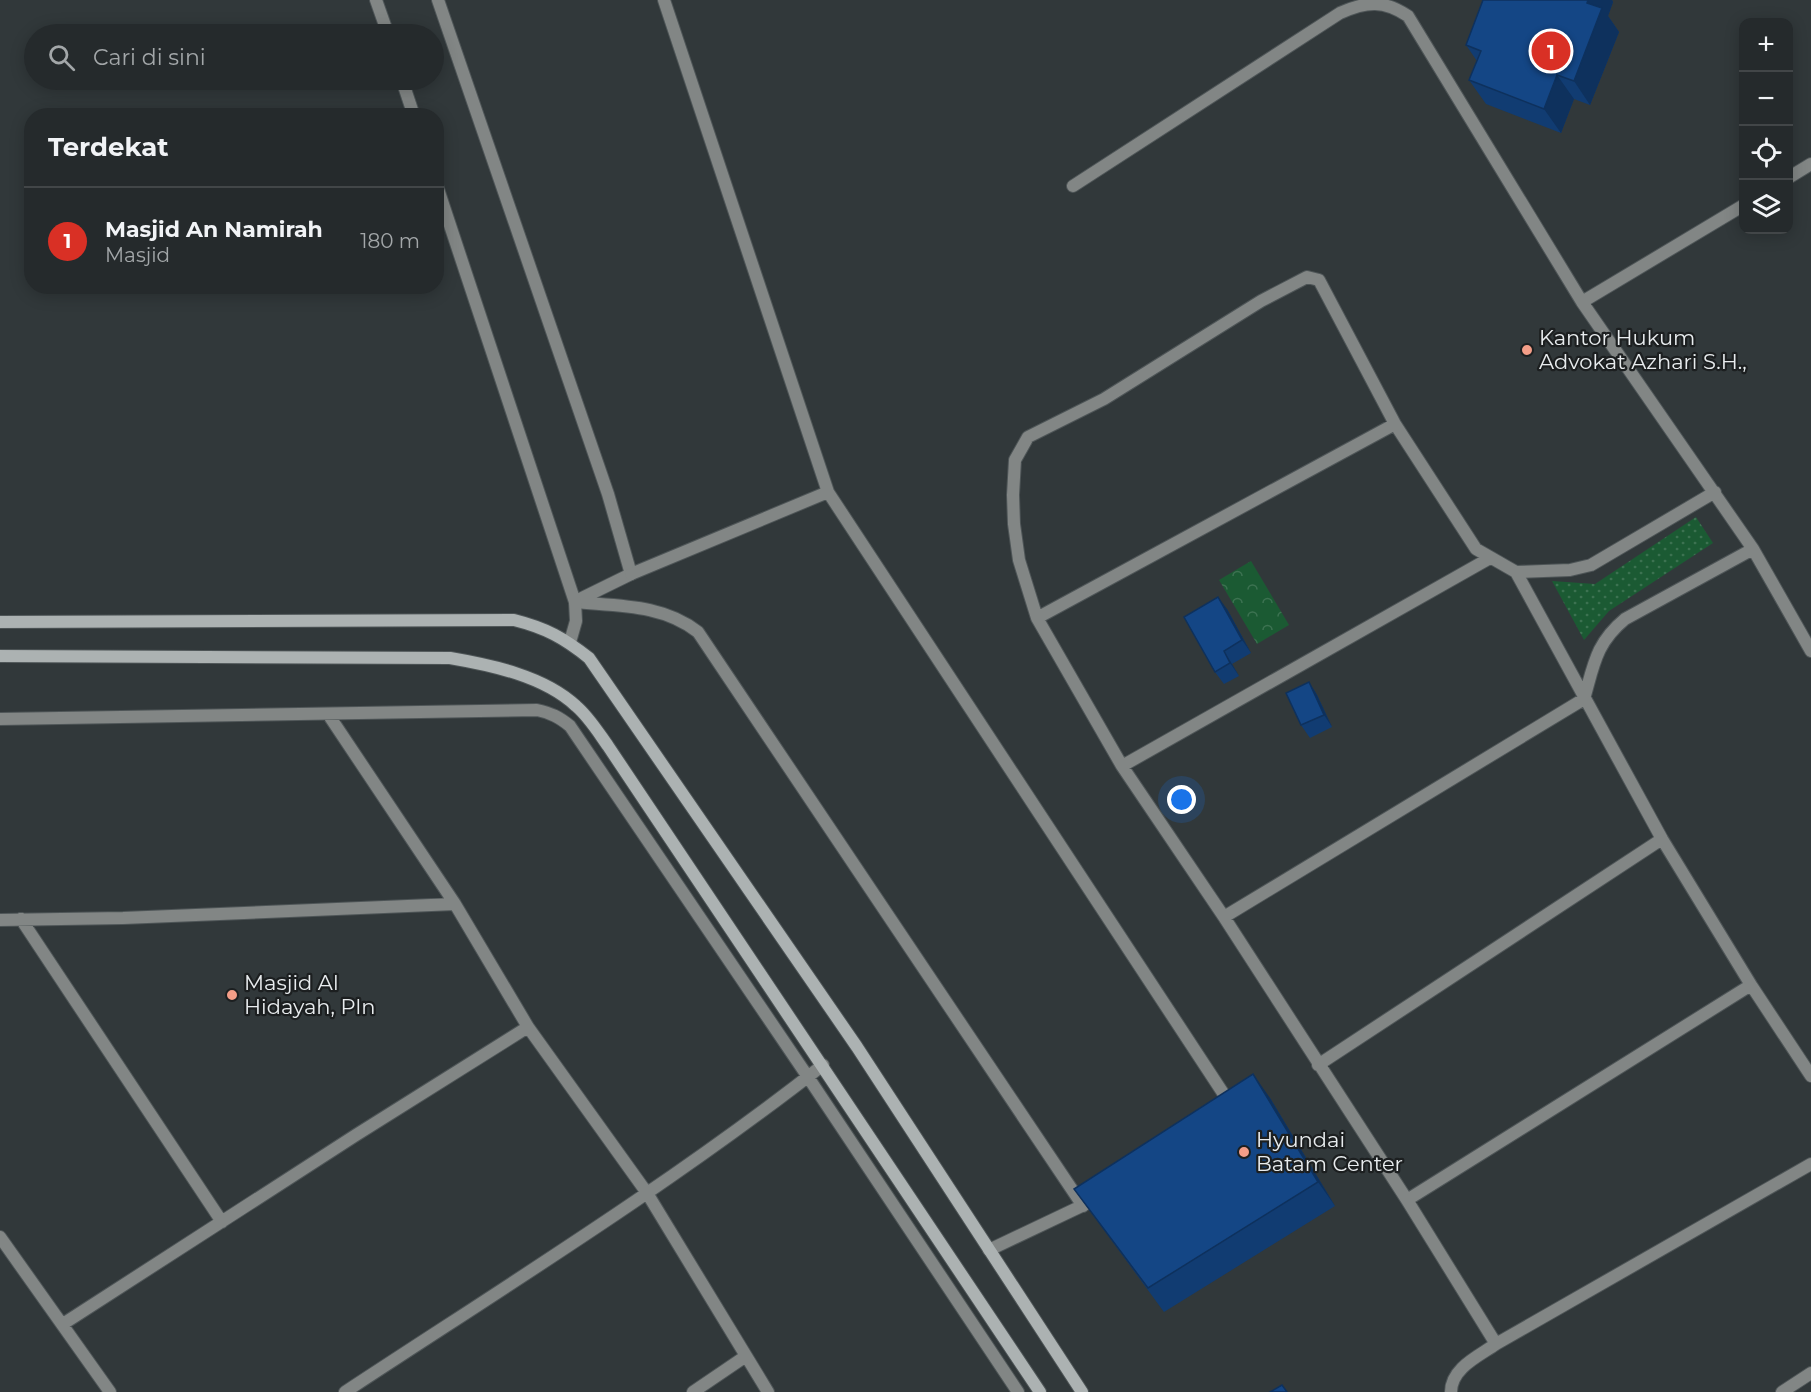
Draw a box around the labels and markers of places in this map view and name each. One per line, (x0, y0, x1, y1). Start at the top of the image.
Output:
pin: 1 (1532, 28, 1570, 74)
place label: Kantor Hukum Advokat Azhari S.H., (1539, 325, 1747, 374)
marker: Kantor Hukum Advokat Azhari S.H., (1520, 343, 1534, 357)
place label: Masjid Al Hidayah, Pln (244, 970, 375, 1019)
marker: Masjid Al Hidayah, Pln (225, 988, 239, 1002)
place label: Hyundai Batam Center (1256, 1127, 1403, 1176)
marker: Hyundai Batam Center (1237, 1145, 1251, 1159)

